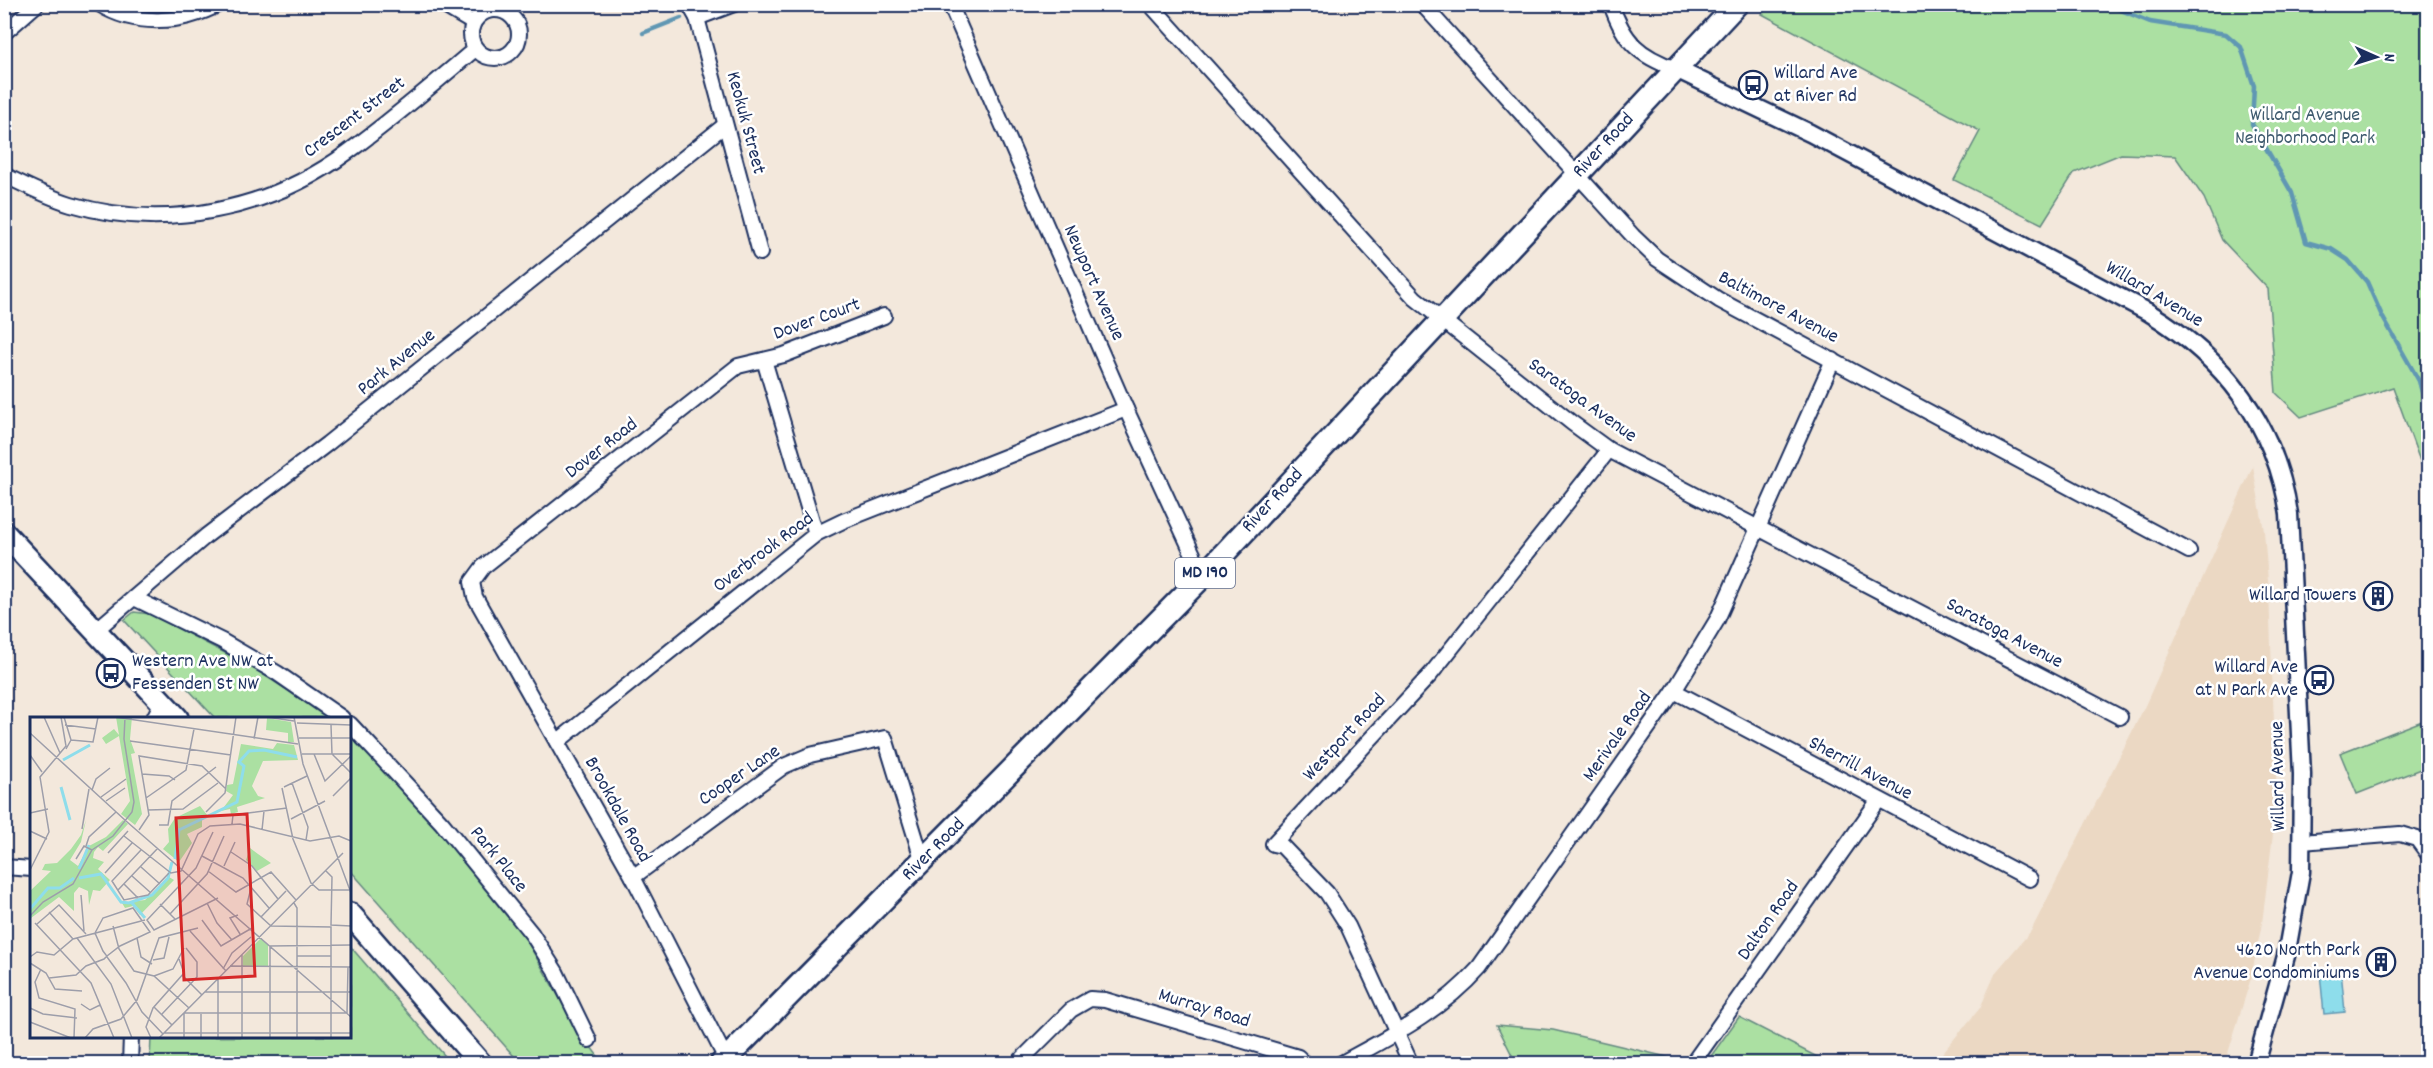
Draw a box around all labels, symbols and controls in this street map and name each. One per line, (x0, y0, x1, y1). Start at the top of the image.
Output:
north arrow (2346, 27, 2406, 87)
text: N (2377, 53, 2400, 62)
place label: Willard Ave at River Rd (1774, 60, 1858, 111)
street label: Keokuk Street (718, 69, 772, 177)
bus stop icon: Willard Ave at River Rd (1737, 69, 1769, 101)
street label: Crescent Street (298, 70, 412, 166)
park label: Willard Avenue Neighborhood Park (2235, 102, 2375, 153)
street label: River Road (1566, 107, 1642, 185)
street label: Newport Avenue (1055, 221, 1131, 345)
street label: Willard Avenue (2100, 255, 2209, 335)
street label: Baltimore Avenue (1713, 264, 1843, 352)
street label: Dover Court (770, 291, 864, 349)
street label: Park Avenue (352, 323, 442, 403)
street label: Saratoga Avenue (1522, 352, 1642, 450)
street label: Dover Road (560, 412, 644, 486)
street label: River Road (1235, 462, 1311, 540)
street label: Overbrook Road (708, 506, 820, 600)
road number: MD 190 (1175, 558, 1235, 588)
building icon: Willard Towers (2362, 580, 2394, 612)
place label: Willard Towers (2249, 582, 2357, 610)
street label: Saratoga Avenue (1941, 591, 2068, 677)
place label: Western Ave NW at Fessenden St NW (132, 648, 273, 699)
place label: Willard Ave at N Park Ave (2195, 654, 2298, 705)
bus stop icon: Western Ave NW at Fessenden St NW (95, 657, 127, 689)
bus stop icon: Willard Ave at N Park Ave (2303, 664, 2335, 696)
street label: Merivale Road (1576, 686, 1660, 788)
street label: Westport Road (1297, 688, 1393, 788)
inset map (30, 717, 351, 1038)
street label: Willard Avenue (2264, 720, 2294, 831)
street label: Sherrill Avenue (1803, 730, 1917, 808)
street label: Cooper Lane (693, 738, 787, 814)
street label: Brookdale Road (576, 752, 658, 868)
street label: River Road (896, 812, 972, 888)
street label: Park Place (462, 821, 534, 900)
street label: Dalton Road (1731, 875, 1807, 967)
place label: 4620 North Park Avenue Condominiums (2193, 937, 2360, 988)
building icon: 4620 North Park Avenue Condominiums (2365, 946, 2397, 978)
street label: Murray Road (1155, 982, 1253, 1036)

